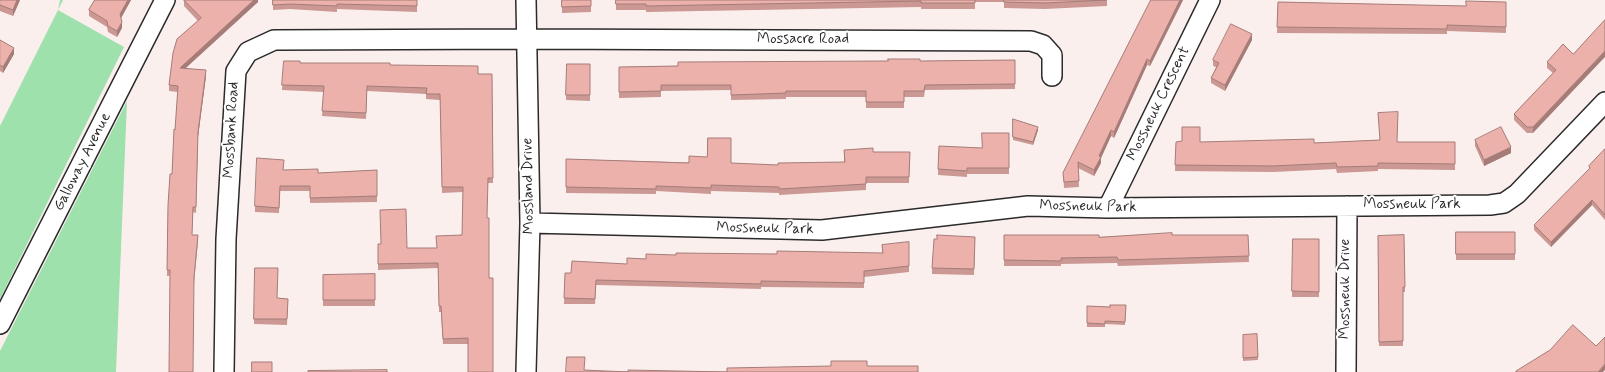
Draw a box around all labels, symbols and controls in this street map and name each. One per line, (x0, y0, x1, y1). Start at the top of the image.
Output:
street label: Mossacre Road (757, 31, 849, 49)
street label: Mossneuk Crescent (1124, 44, 1194, 164)
street label: Mossbank Road (220, 81, 244, 179)
street label: Galloway Avenue (50, 110, 116, 214)
street label: Mossland Drive (519, 138, 539, 234)
street label: Mossneuk Park (1363, 196, 1461, 214)
street label: Mossneuk Park (1039, 197, 1137, 217)
street label: Mossneuk Park (716, 219, 814, 239)
street label: Mossneuk Drive (1337, 239, 1355, 339)

